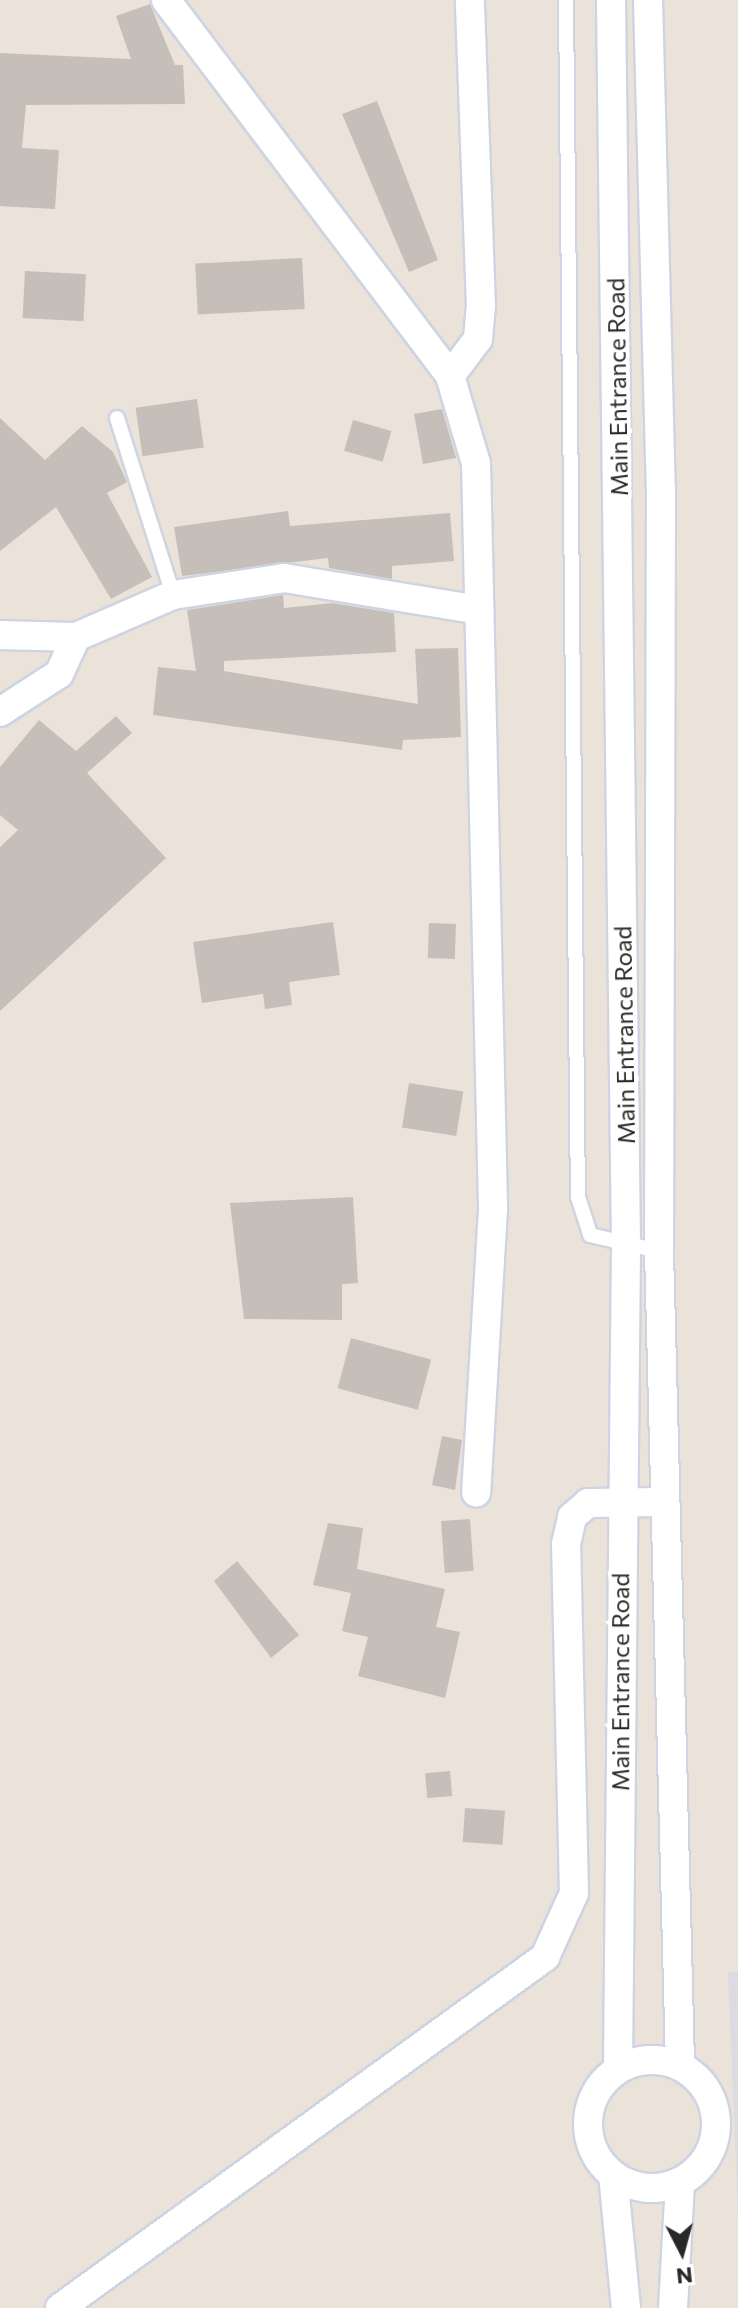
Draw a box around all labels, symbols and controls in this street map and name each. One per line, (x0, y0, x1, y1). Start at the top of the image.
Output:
street label: Main Entrance Road (601, 278, 633, 496)
street label: Main Entrance Road (608, 926, 640, 1144)
street label: Main Entrance Road (606, 1573, 634, 1791)
north arrow (642, 2212, 722, 2292)
text: N (675, 2262, 694, 2291)

